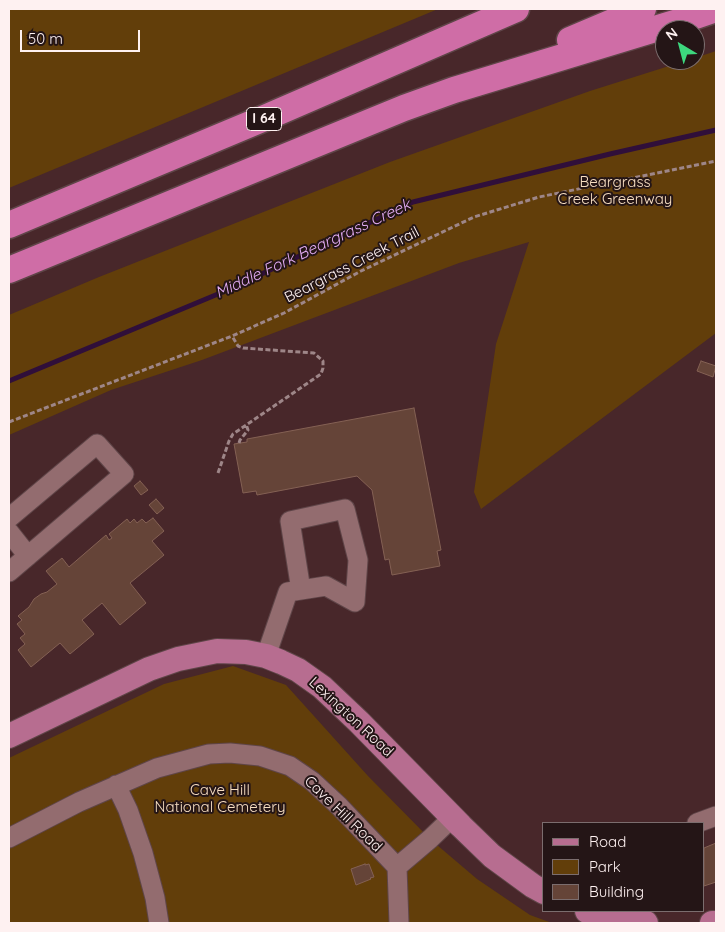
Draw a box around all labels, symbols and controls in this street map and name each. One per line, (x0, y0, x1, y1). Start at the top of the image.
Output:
scale bar (22, 20, 142, 52)
north arrow (655, 20, 705, 70)
text: N (662, 24, 681, 44)
text: 50 m (28, 29, 63, 48)
road number: I 64 (246, 108, 282, 130)
park label: Beargrass Creek Greenway (558, 173, 672, 208)
water label: Middle Fork Beargrass Creek (212, 195, 414, 303)
street label: Beargrass Creek Trail (282, 223, 422, 307)
street label: Lexington Road (305, 673, 397, 761)
street label: Cave Hill Road (300, 772, 386, 856)
park label: Cave Hill National Cemetery (155, 781, 285, 816)
legend (542, 822, 705, 912)
text: Road (589, 832, 626, 851)
text: Park (589, 857, 621, 876)
text: Building (589, 882, 644, 901)

